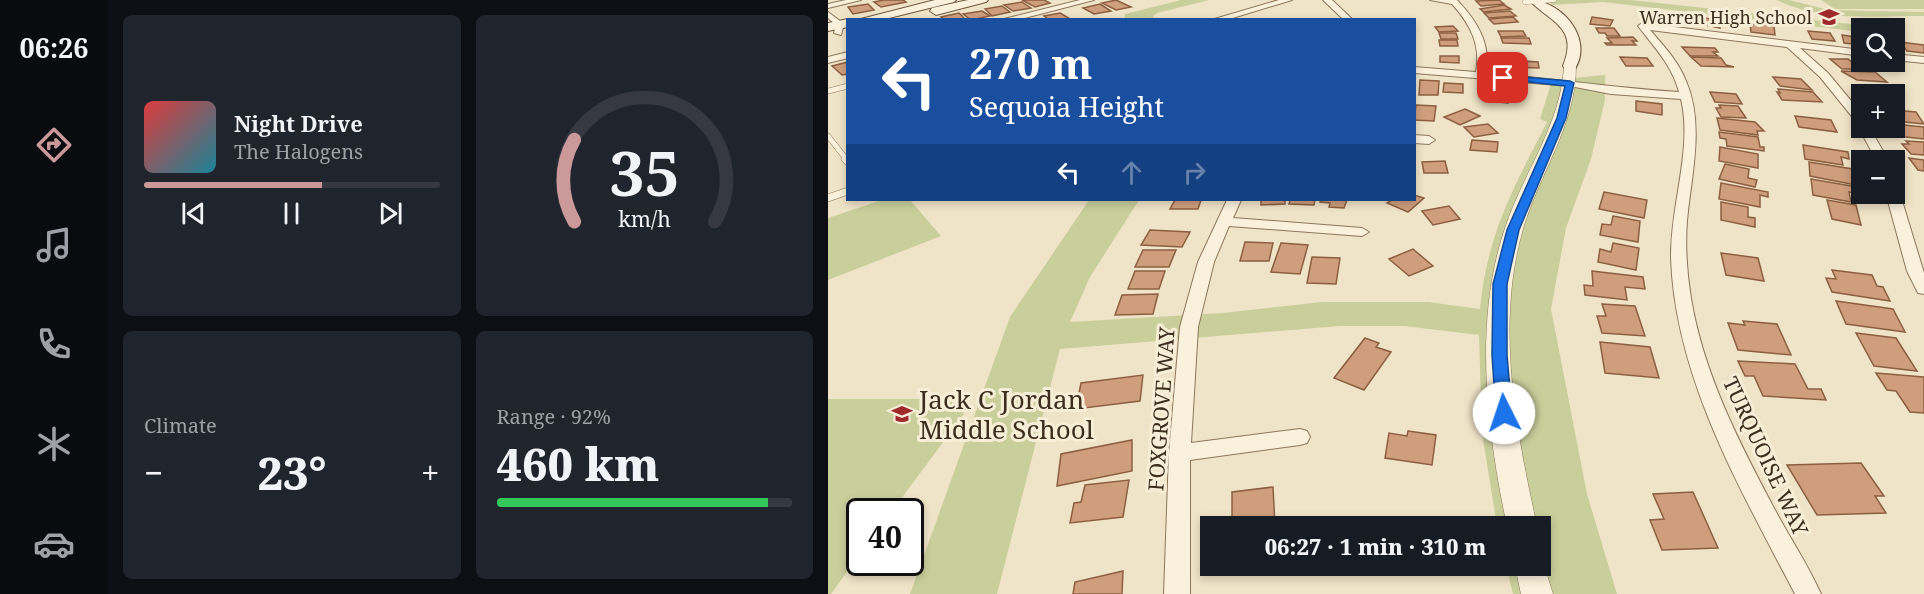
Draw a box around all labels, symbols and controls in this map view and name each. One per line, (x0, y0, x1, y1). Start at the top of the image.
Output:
place label: Warren High School (1639, 5, 1812, 29)
school or university icon: Warren High School (1817, 5, 1841, 29)
map controls (1851, 18, 1905, 204)
button: search (1851, 18, 1905, 72)
text: 06:26 (19, 29, 89, 66)
text: 270 m (969, 34, 1093, 91)
icon: left (870, 42, 948, 120)
pin (1477, 52, 1528, 103)
icon: arrive (1486, 61, 1519, 94)
button: + (1851, 84, 1905, 138)
text: Sequoia Height (969, 88, 1164, 125)
text: Night Drive (234, 108, 363, 138)
icon: directions (33, 124, 75, 166)
text: 35 (609, 130, 680, 215)
text: The Halogens (234, 138, 363, 165)
button: − (1851, 150, 1905, 204)
icon: left (1052, 156, 1085, 189)
icon: ahead (1115, 156, 1148, 189)
icon: right (1178, 156, 1211, 189)
icon: previous (177, 197, 210, 230)
icon: pause (275, 197, 308, 230)
icon: next (374, 197, 407, 230)
text: km/h (618, 205, 671, 234)
icon: music (33, 224, 75, 266)
icon: phone (33, 323, 75, 365)
street label: FOXGROVE WAY (1141, 325, 1181, 492)
street label: TURQUOISE WAY (1717, 372, 1815, 541)
place label: Jack C Jordan Middle School (918, 381, 1094, 447)
position arrow (1472, 381, 1536, 445)
school or university icon: Jack C Jordan Middle School (890, 402, 914, 426)
text: Range · 92% (497, 403, 611, 430)
text: Climate (144, 412, 217, 439)
icon: climate (33, 423, 75, 465)
text: 460 km (497, 433, 659, 494)
text: 23° (258, 442, 327, 503)
text: − (144, 450, 163, 495)
text: + (421, 450, 440, 495)
speed limit sign: 40 (846, 498, 924, 576)
icon: car (33, 523, 75, 565)
text: 06:27 · 1 min · 310 m (1265, 531, 1486, 561)

